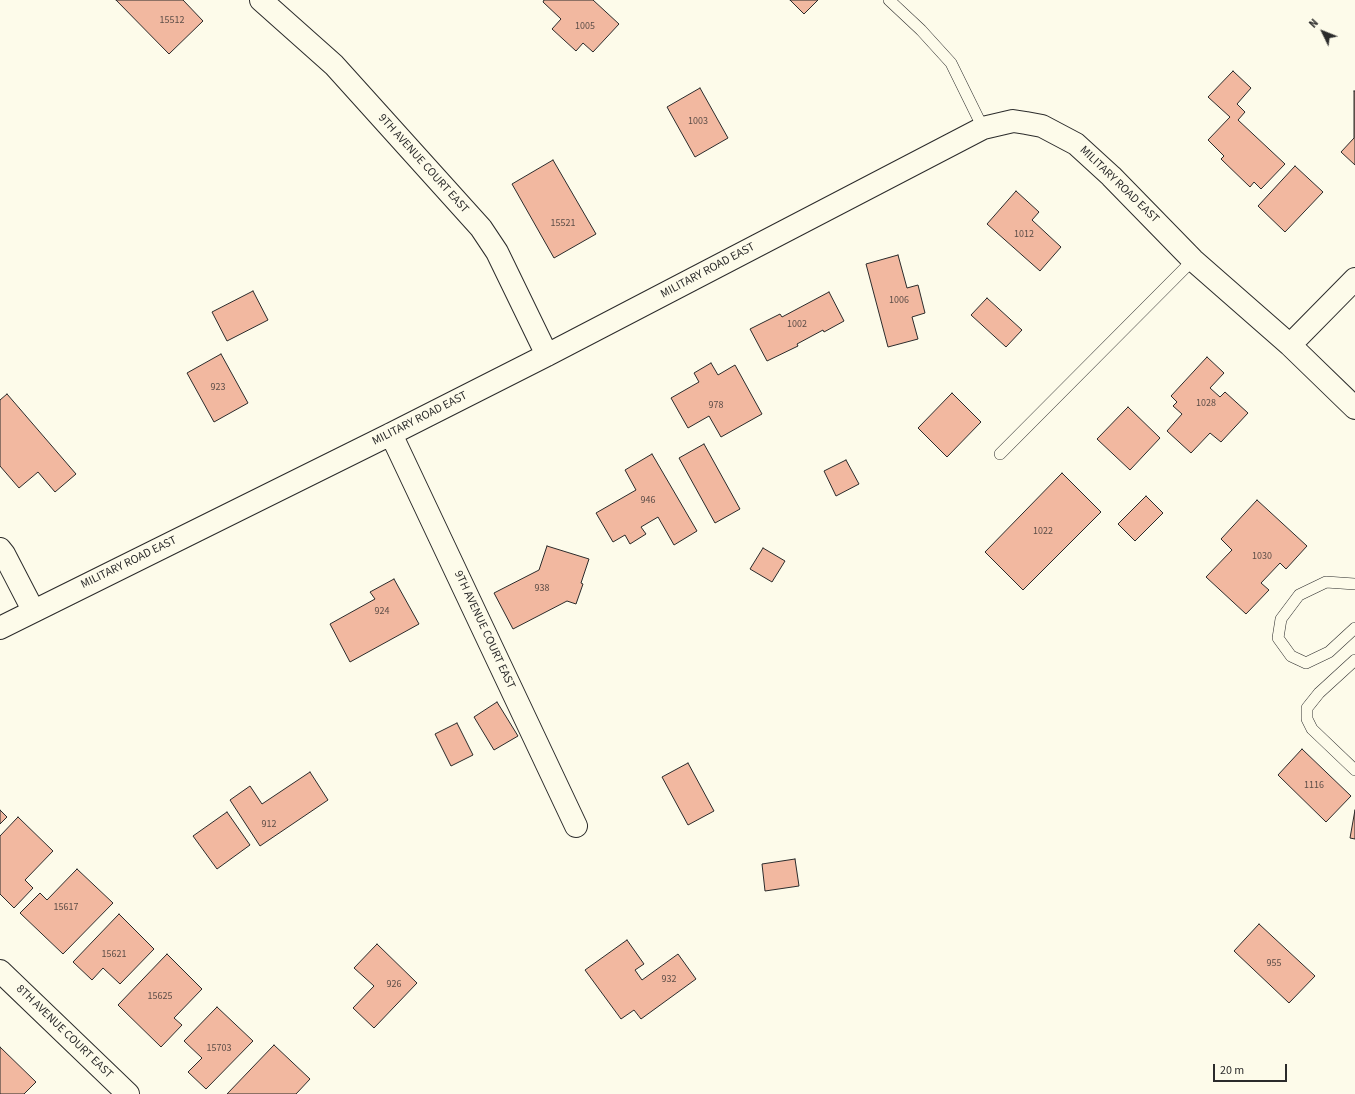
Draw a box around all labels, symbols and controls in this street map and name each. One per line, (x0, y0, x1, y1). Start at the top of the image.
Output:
north arrow (1303, 12, 1343, 52)
house number: 15512 (160, 15, 184, 27)
text: N (1306, 16, 1322, 31)
house number: 1005 (575, 21, 595, 33)
street label: 9TH AVENUE COURT EAST (375, 111, 471, 217)
house number: 1003 (688, 116, 708, 128)
street label: MILITARY ROAD EAST (1076, 143, 1162, 227)
house number: 15521 (551, 218, 575, 230)
house number: 1012 (1014, 229, 1034, 241)
street label: MILITARY ROAD EAST (658, 240, 758, 302)
house number: 1006 (889, 295, 909, 307)
house number: 1002 (787, 319, 807, 331)
house number: 923 (211, 382, 225, 394)
street label: MILITARY ROAD EAST (370, 389, 470, 449)
house number: 1028 (1196, 398, 1216, 410)
house number: 978 (709, 400, 723, 412)
house number: 946 (641, 495, 655, 507)
house number: 1022 (1033, 526, 1053, 538)
street label: MILITARY ROAD EAST (79, 534, 179, 592)
house number: 1030 (1252, 551, 1272, 563)
street label: 9TH AVENUE COURT EAST (450, 569, 518, 691)
house number: 938 (535, 583, 549, 595)
house number: 924 (375, 606, 389, 618)
house number: 1116 (1304, 780, 1324, 792)
house number: 912 (262, 819, 276, 831)
house number: 15617 (54, 902, 78, 914)
house number: 15621 (102, 949, 126, 961)
house number: 955 (1267, 958, 1281, 970)
house number: 932 (662, 974, 676, 986)
house number: 926 (387, 979, 401, 991)
street label: 8TH AVENUE COURT EAST (13, 982, 115, 1082)
house number: 15625 (148, 991, 172, 1003)
house number: 15703 (207, 1043, 231, 1055)
scale bar (1215, 1056, 1289, 1082)
text: 20 m (1220, 1062, 1244, 1079)

